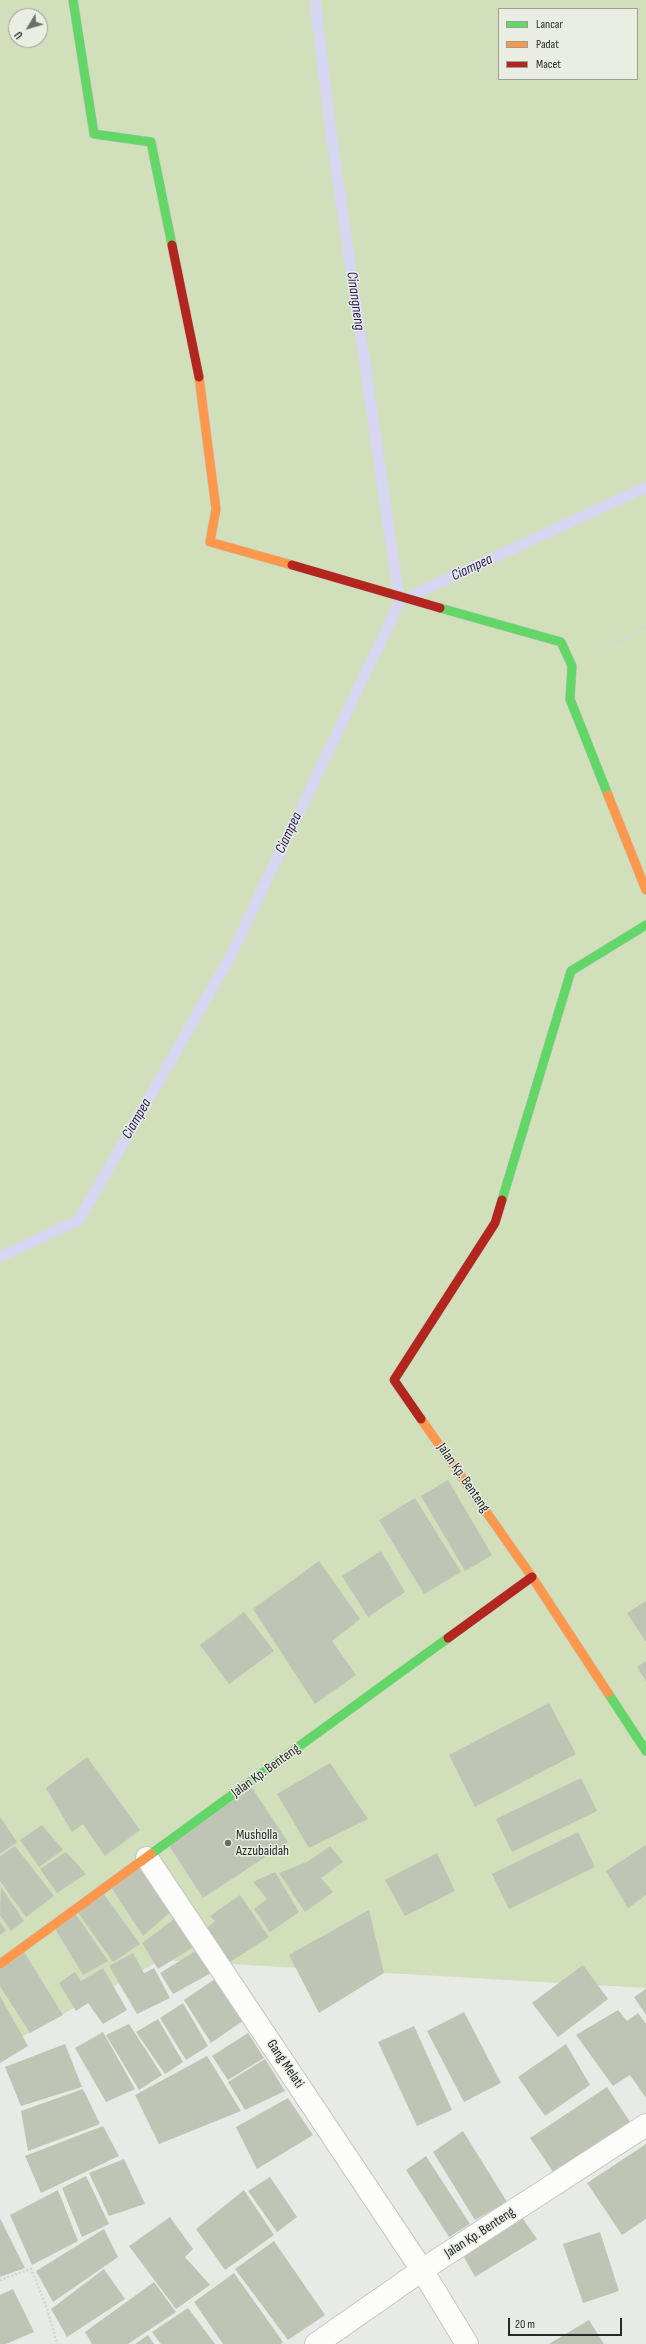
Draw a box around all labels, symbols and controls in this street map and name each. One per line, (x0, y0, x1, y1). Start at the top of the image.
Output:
north arrow (8, 8, 48, 48)
legend (498, 8, 638, 80)
text: Lancar (536, 17, 563, 32)
text: U (12, 29, 26, 41)
text: Padat (536, 37, 559, 52)
text: Macet (536, 57, 561, 72)
water label: Cinangneng (342, 270, 368, 332)
water label: Ciampea (449, 551, 495, 585)
water label: Ciampea (272, 810, 306, 856)
water label: Ciampea (118, 1096, 156, 1142)
street label: Jalan Kp. Benteng (433, 1440, 493, 1516)
street label: Jalan Kp. Benteng (228, 1741, 304, 1801)
place label: Musholla Azzubaidah (236, 1827, 289, 1860)
marker: Musholla Azzubaidah (223, 1838, 233, 1848)
street label: Gang Melati (263, 2037, 307, 2091)
street label: Jalan Kp. Benteng (442, 2204, 518, 2262)
scale bar (510, 2310, 624, 2336)
text: 20 m (515, 2317, 535, 2332)

